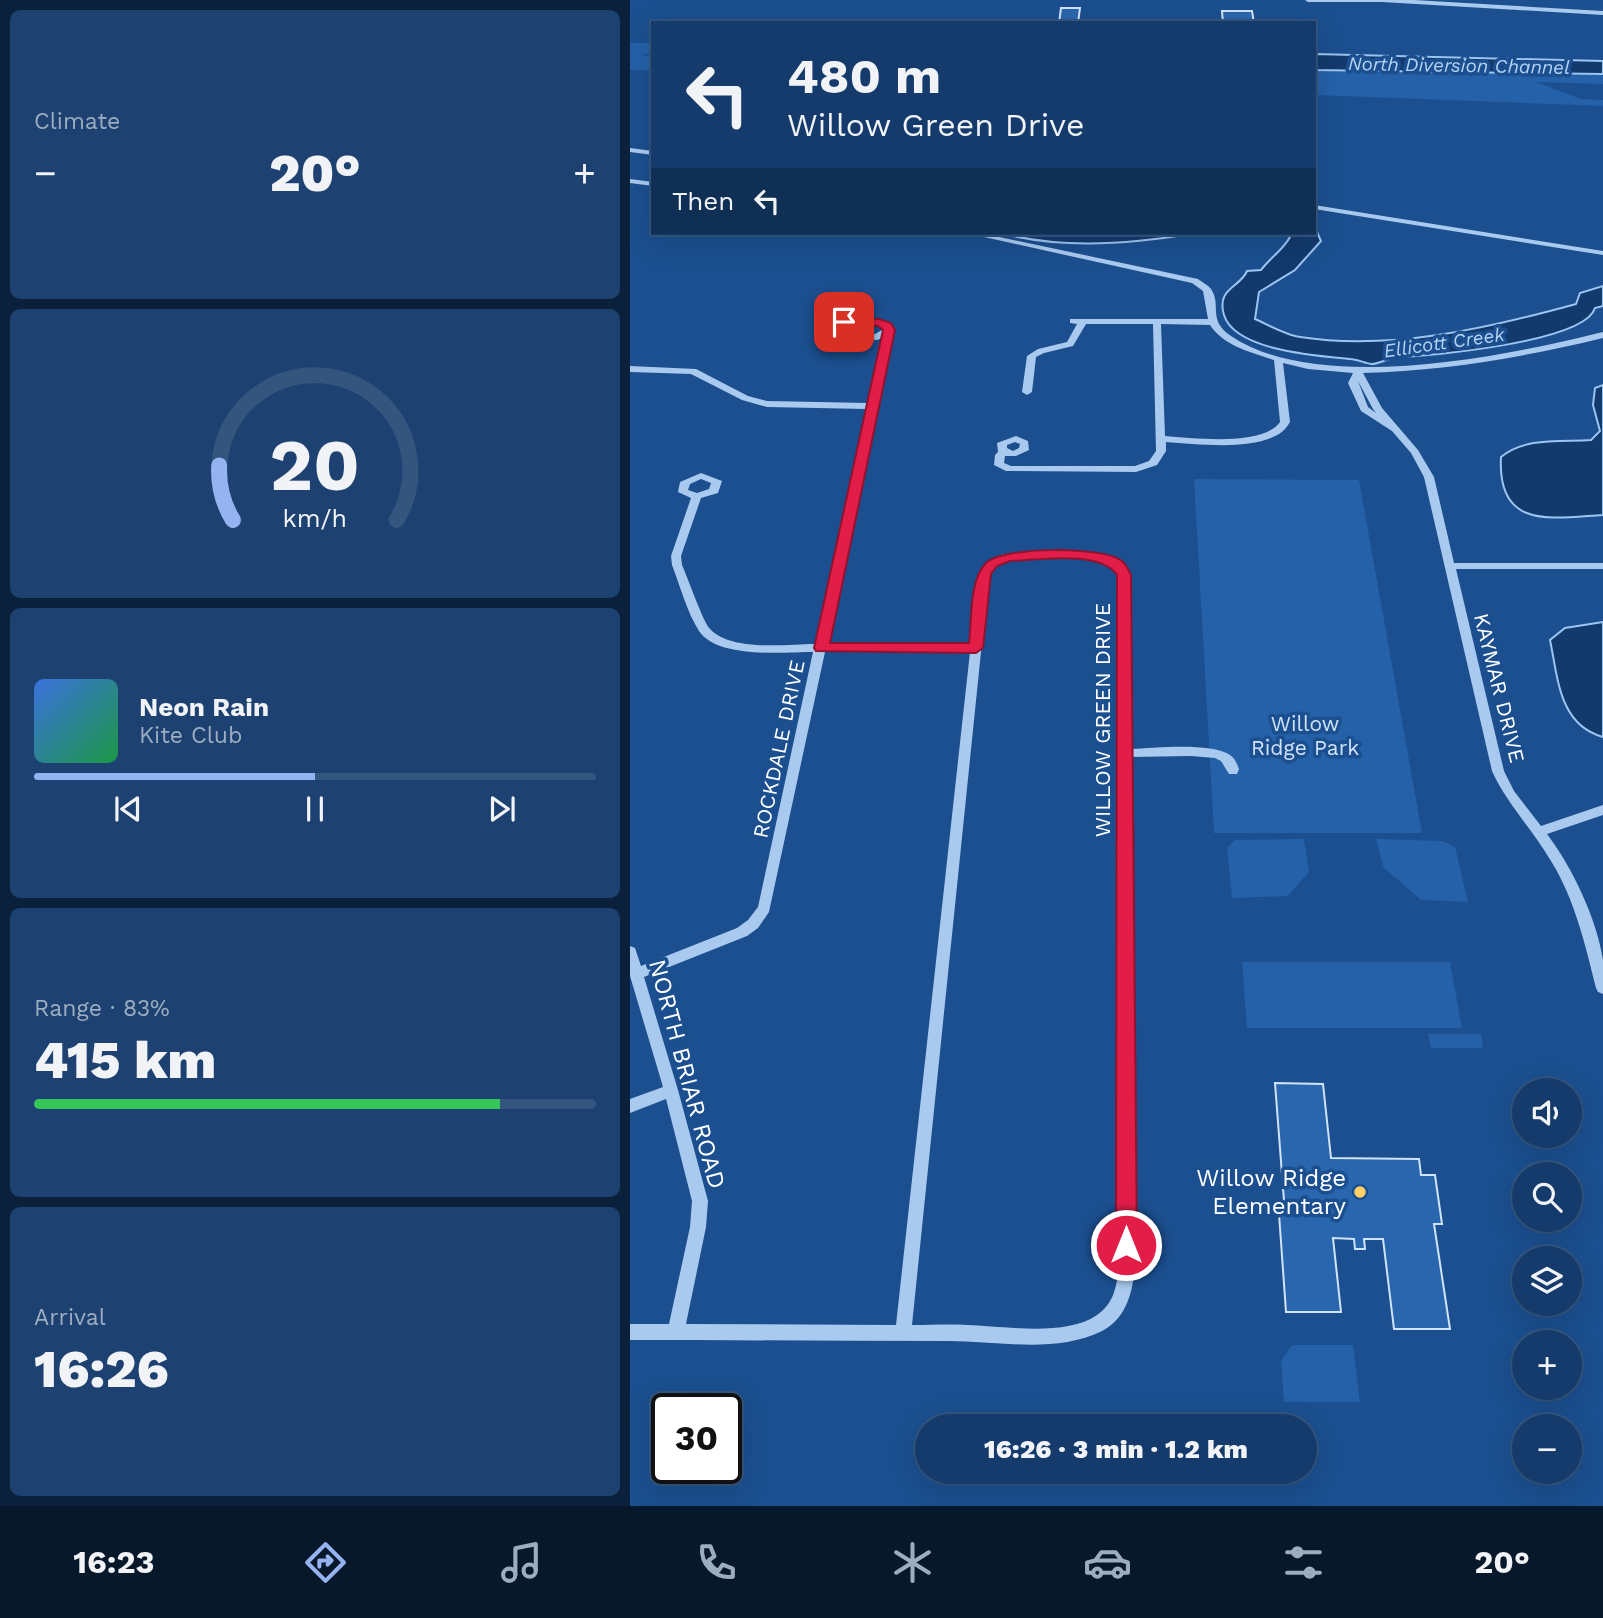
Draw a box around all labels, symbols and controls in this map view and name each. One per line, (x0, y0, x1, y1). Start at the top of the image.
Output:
text: 480 m (787, 47, 941, 105)
icon: left (672, 49, 763, 140)
water label: North Diversion Channel (1348, 52, 1570, 79)
text: Willow Green Drive (787, 106, 1084, 144)
text: Climate (34, 108, 120, 135)
text: 20° (269, 143, 361, 204)
text: − (34, 151, 57, 195)
text: + (573, 151, 596, 195)
icon: left (748, 182, 786, 220)
text: Then (672, 186, 734, 216)
pin (814, 292, 874, 352)
icon: arrive (825, 303, 863, 341)
water label: Ellicott Creek (1382, 323, 1506, 362)
text: 20 (270, 422, 360, 508)
text: km/h (283, 504, 347, 533)
street label: WILLOW GREEN DRIVE (1090, 603, 1115, 837)
street label: KAYMAR DRIVE (1469, 611, 1530, 765)
street label: ROCKDALE DRIVE (747, 657, 810, 840)
text: Neon Rain (139, 692, 269, 722)
park label: Willow Ridge Park (1251, 711, 1359, 760)
text: Kite Club (139, 722, 242, 749)
icon: previous (109, 790, 147, 828)
icon: pause (296, 790, 334, 828)
icon: next (483, 790, 521, 828)
street label: NORTH BRIAR ROAD (643, 956, 731, 1192)
text: Range · 83% (34, 995, 170, 1022)
text: 415 km (34, 1030, 216, 1091)
map controls (1512, 1078, 1582, 1484)
button: sound (1512, 1078, 1582, 1148)
button: search (1512, 1162, 1582, 1232)
place label: Willow Ridge Elementary (1196, 1164, 1347, 1220)
marker: Willow Ridge Elementary (1352, 1184, 1368, 1200)
position arrow (1089, 1208, 1163, 1282)
button: layers (1512, 1246, 1582, 1316)
text: Arrival (34, 1304, 106, 1331)
button: + (1512, 1330, 1582, 1400)
text: 16:26 (34, 1339, 169, 1400)
speed limit sign: 30 (651, 1393, 742, 1484)
button: − (1512, 1414, 1582, 1484)
text: 16:26 · 3 min · 1.2 km (984, 1434, 1248, 1464)
icon: directions (301, 1538, 350, 1587)
icon: music (497, 1538, 546, 1587)
icon: phone (692, 1538, 741, 1587)
icon: climate (888, 1538, 937, 1587)
icon: car (1083, 1538, 1132, 1587)
icon: filters (1279, 1538, 1328, 1587)
text: 16:23 (73, 1543, 154, 1581)
text: 20° (1474, 1543, 1530, 1581)

